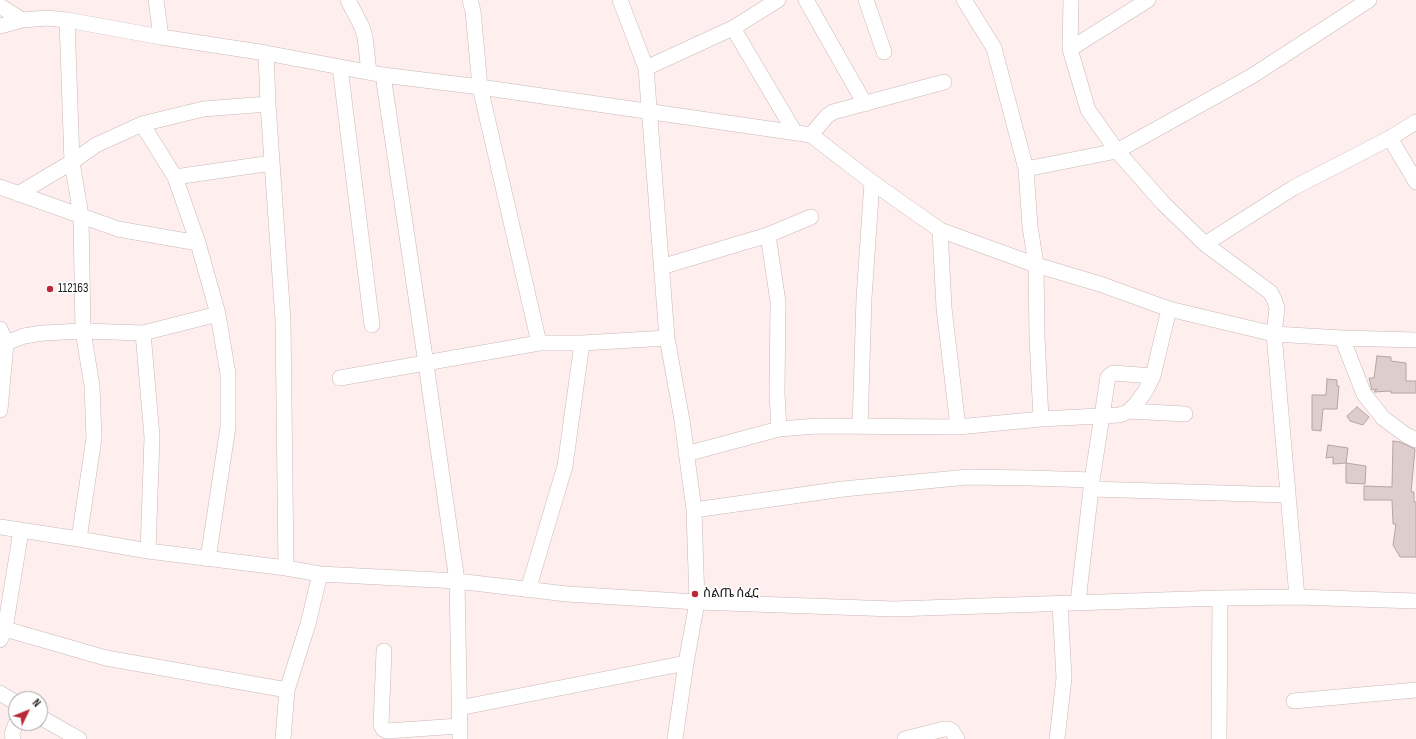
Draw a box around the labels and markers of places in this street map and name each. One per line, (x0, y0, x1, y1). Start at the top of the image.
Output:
place label: 112163 (58, 281, 88, 297)
marker: 112163 (45, 284, 55, 294)
place label: ስልጤ ሰፈር (703, 586, 759, 602)
marker: ስልጤ ሰፈር (690, 589, 700, 599)

